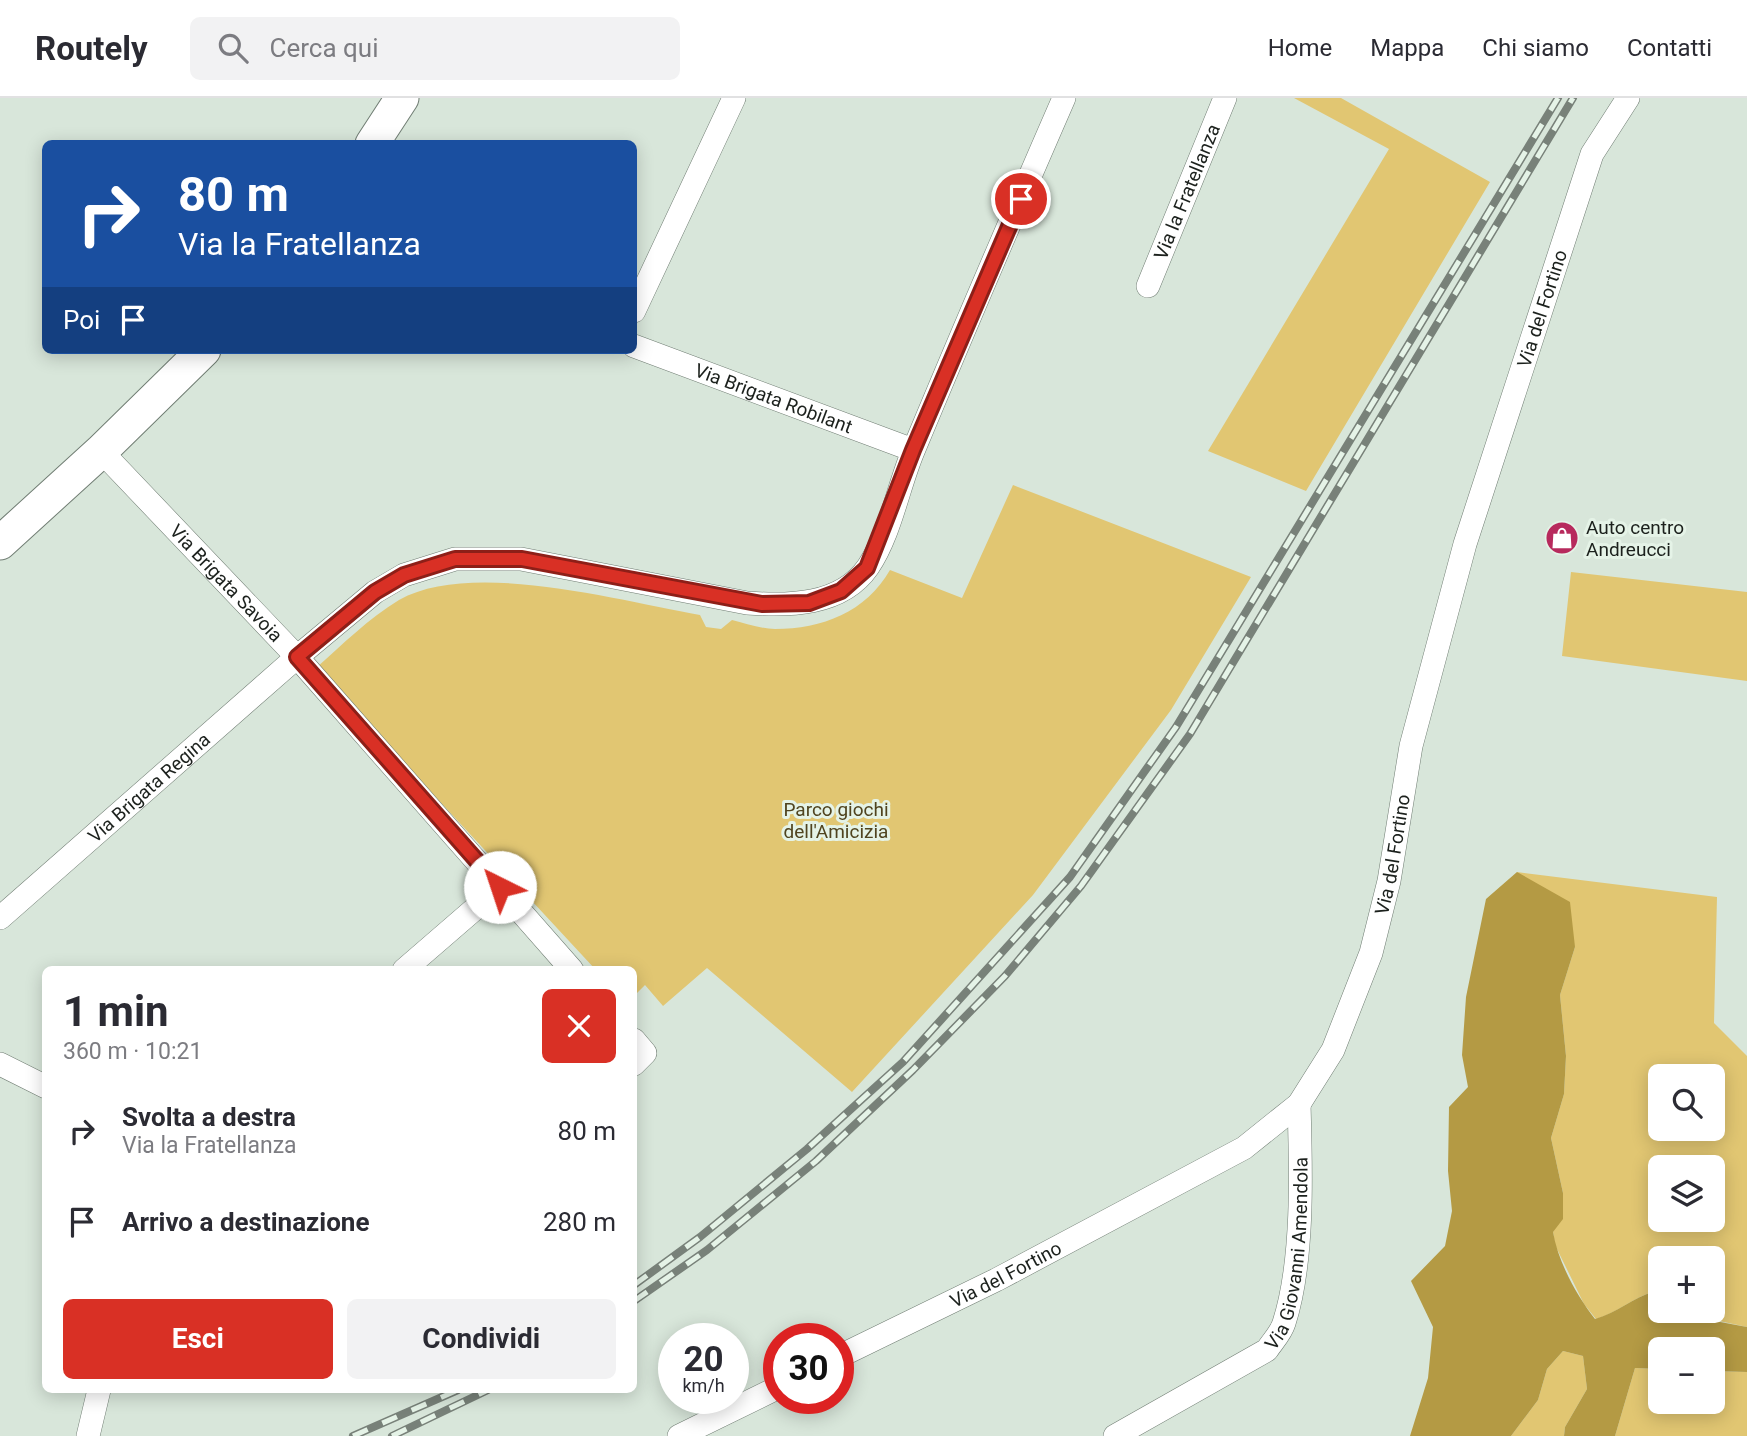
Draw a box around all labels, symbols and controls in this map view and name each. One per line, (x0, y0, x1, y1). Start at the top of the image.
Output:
search box (190, 17, 680, 80)
text: Routely (35, 29, 148, 68)
icon: search (214, 29, 252, 67)
text: Cerca qui (270, 33, 379, 63)
text: Home (1268, 34, 1332, 62)
text: Mappa (1370, 34, 1444, 62)
text: Chi siamo (1482, 34, 1589, 62)
text: Contatti (1627, 34, 1712, 62)
street label: Via la Fratellanza (1149, 121, 1225, 263)
text: 80 m (178, 166, 289, 223)
icon: right (63, 168, 154, 259)
pin (991, 169, 1051, 229)
icon: arrive (1002, 180, 1040, 218)
text: Via la Fratellanza (178, 225, 421, 263)
street label: Via del Fortino (1512, 247, 1572, 370)
icon: arrive (114, 301, 152, 339)
text: Poi (63, 305, 100, 335)
street label: Via Brigata Robilant (691, 359, 855, 438)
place label: Auto centro Andreucci (1586, 516, 1684, 561)
shop icon: Auto centro Andreucci (1543, 519, 1581, 557)
street label: Via Brigata Savoia (165, 520, 287, 647)
street label: Via Brigata Regina (83, 728, 215, 847)
street label: Via del Fortino (1370, 793, 1415, 917)
park label: Parco giochi dell'Amicizia (783, 798, 889, 843)
position arrow (463, 850, 537, 924)
text: 1 min (63, 987, 169, 1036)
button: close (542, 989, 616, 1063)
text: 360 m · 10:21 (63, 1038, 202, 1065)
map controls (1648, 1064, 1725, 1414)
button: search (1648, 1064, 1725, 1141)
text: Svolta a destra (122, 1102, 296, 1132)
icon: right (63, 1112, 101, 1150)
text: 80 m (558, 1116, 616, 1146)
text: Via la Fratellanza (122, 1132, 297, 1159)
button: layers (1648, 1155, 1725, 1232)
street label: Via Giovanni Amendola (1260, 1157, 1312, 1354)
icon: arrive (63, 1203, 101, 1241)
text: Arrivo a destinazione (122, 1207, 369, 1237)
text: 280 m (543, 1207, 616, 1237)
street label: Via del Fortino (946, 1236, 1065, 1313)
button: + (1648, 1246, 1725, 1323)
button: Esci (63, 1299, 333, 1379)
button: Condividi (347, 1299, 616, 1379)
speed limit sign: 30 (763, 1323, 854, 1414)
button: − (1648, 1337, 1725, 1414)
text: 20 (683, 1339, 724, 1380)
text: km/h (682, 1375, 725, 1396)

